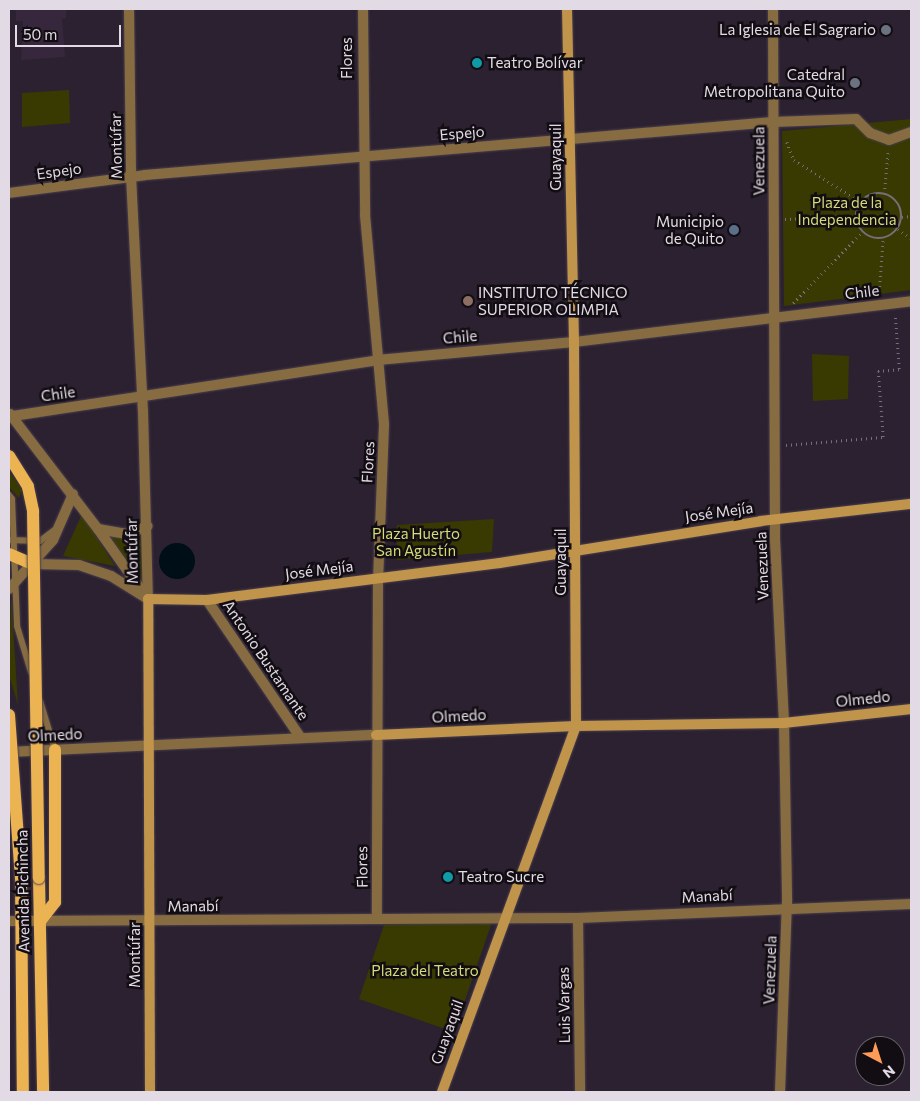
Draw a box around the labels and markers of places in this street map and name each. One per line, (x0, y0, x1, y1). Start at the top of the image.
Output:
place label: La Iglesia de El Sagrario (719, 21, 876, 39)
marker: La Iglesia de El Sagrario (880, 24, 892, 36)
place label: Teatro Bolívar (487, 54, 583, 72)
marker: Teatro Bolívar (471, 57, 483, 69)
place label: Catedral Metropolitana Quito (704, 65, 845, 100)
marker: Catedral Metropolitana Quito (849, 77, 861, 89)
place label: Municipio de Quito (656, 212, 724, 247)
marker: Municipio de Quito (728, 224, 740, 236)
place label: INSTITUTO TÉCNICO SUPERIOR OLIMPIA (478, 283, 628, 318)
marker: INSTITUTO TÉCNICO SUPERIOR OLIMPIA (462, 295, 474, 307)
place label: Teatro Sucre (458, 868, 544, 886)
marker: Teatro Sucre (442, 871, 454, 883)

